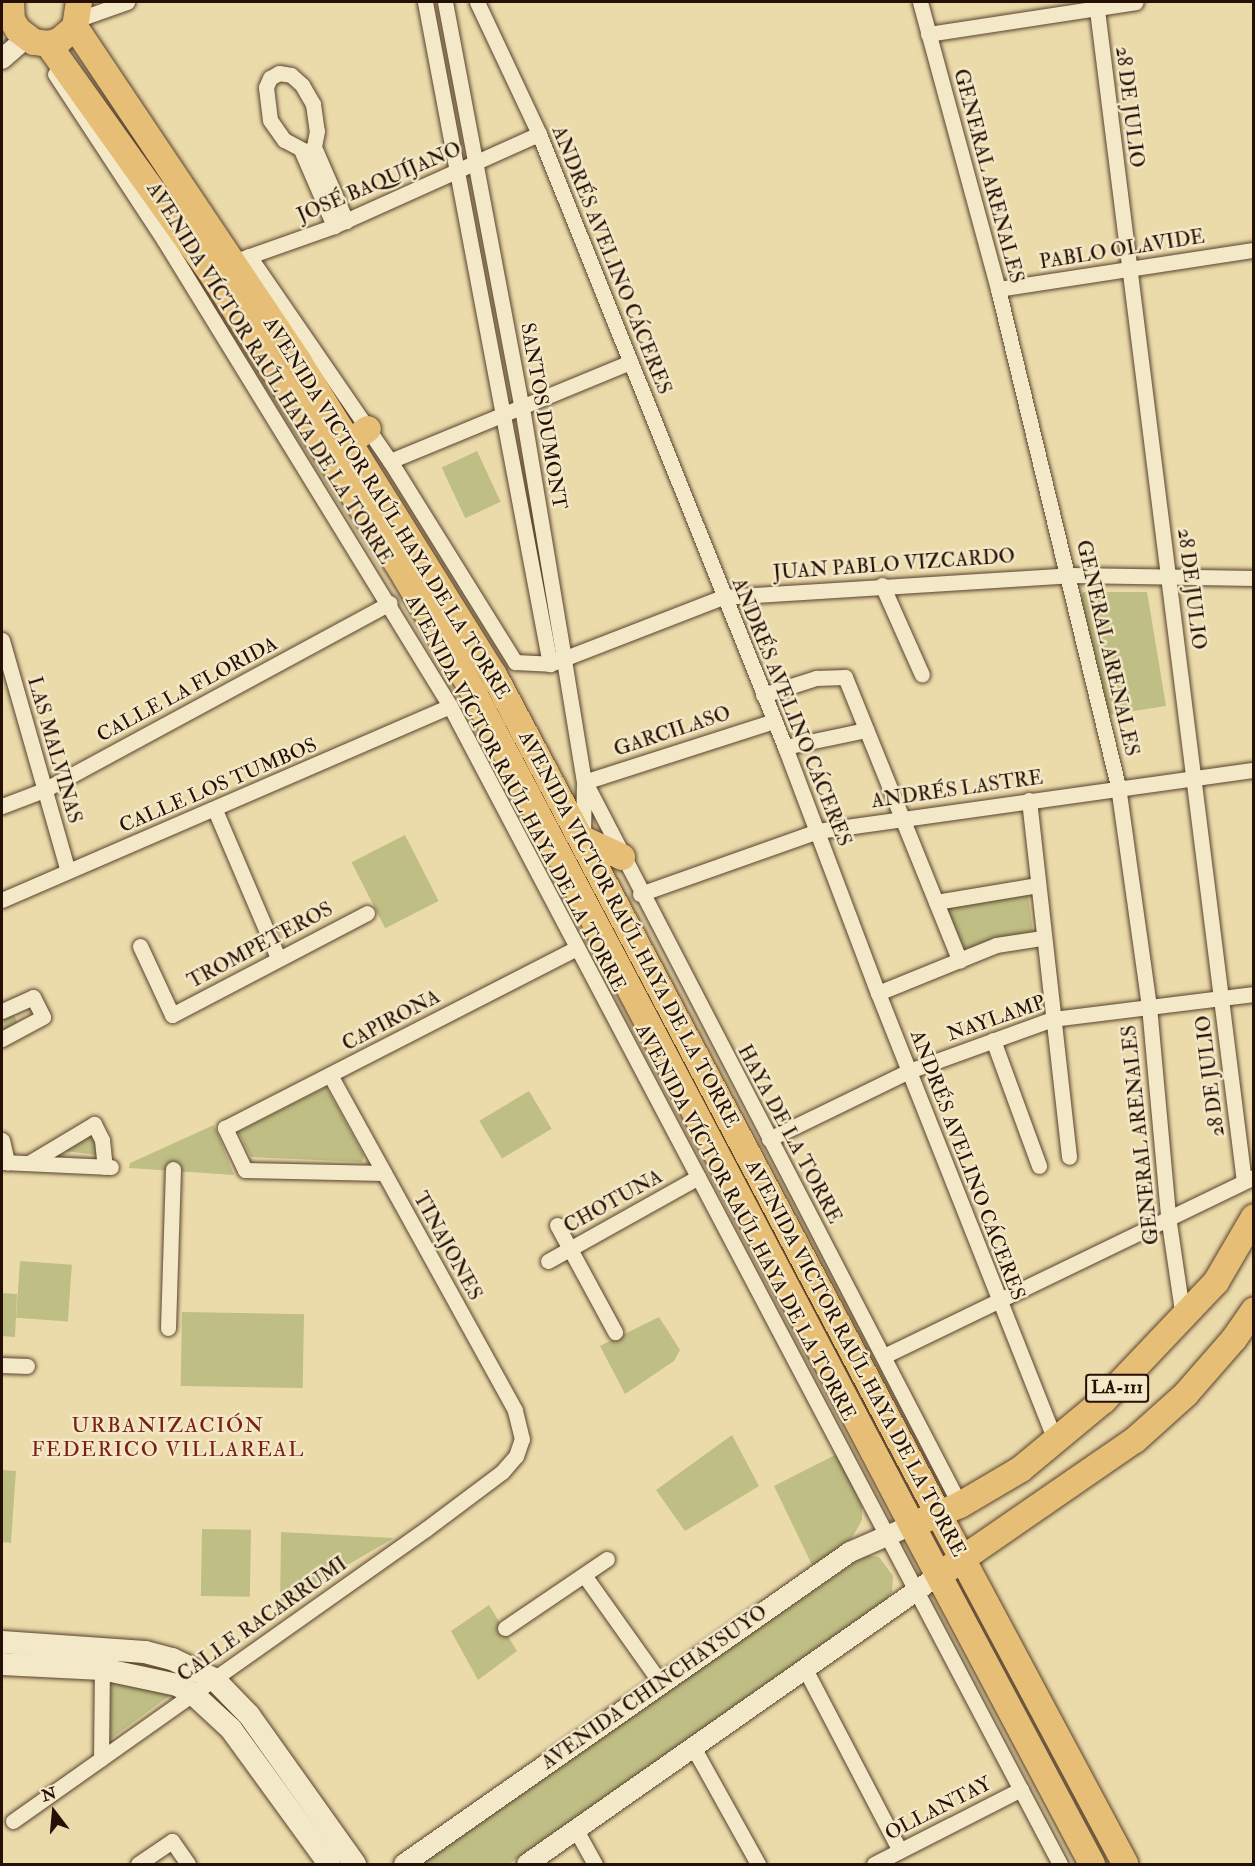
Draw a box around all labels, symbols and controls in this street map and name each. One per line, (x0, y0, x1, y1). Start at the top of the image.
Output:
street label: 28 DE JULIO (1111, 45, 1149, 169)
street label: GENERAL ARENALES (949, 66, 1029, 286)
street label: ANDRÉS AVELINO CÁCERES (547, 122, 677, 398)
street label: JOSÉ BAQUÍJANO (293, 137, 465, 227)
street label: AVENIDA VÍCTOR RAÚL HAYA DE LA TORRE (142, 178, 398, 568)
street label: PABLO OLAVIDE (1038, 224, 1206, 274)
street label: AVENIDA VICTOR RAÚL HAYA DE LA TORRE (259, 313, 515, 703)
street label: SANTOS DUMONT (516, 321, 572, 511)
street label: 28 DE JULIO (1173, 527, 1211, 651)
street label: GENERAL ARENALES (1071, 538, 1145, 758)
street label: JUAN PABLO VIZCARDO (772, 544, 1016, 584)
street label: ANDRÉS AVELINO CÁCERES (727, 574, 857, 850)
street label: AVENIDA VÍCTOR RAÚL HAYA DE LA TORRE (401, 591, 631, 995)
street label: CALLE LA FLORIDA (93, 631, 281, 747)
street label: LAS MALVINAS (23, 674, 87, 826)
street label: GARCILASO (611, 701, 733, 761)
street label: AVENIDA VICTOR RAÚL HAYA DE LA TORRE (514, 727, 744, 1131)
street label: CALLE LOS TUMBOS (115, 732, 321, 838)
street label: ANDRÉS LASTRE (870, 765, 1044, 813)
street label: TROMPETEROS (183, 897, 337, 993)
street label: CAPIRONA (338, 984, 444, 1056)
street label: NAYLAMP (944, 990, 1048, 1046)
street label: 28 DE JULIO (1191, 1014, 1229, 1138)
street label: AVENIDA VÍCTOR RAÚL HAYA DE LA TORRE (631, 1020, 861, 1424)
street label: GENERAL ARENALES (1117, 1024, 1163, 1246)
street label: ANDRÉS AVELINO CÁCERES (905, 1027, 1031, 1303)
street label: HAYA DE LA TORRE (733, 1041, 847, 1227)
street label: AVENIDA VICTOR RAÚL HAYA DE LA TORRE (741, 1156, 971, 1560)
street label: CHOTUNA (560, 1164, 666, 1238)
street label: TINAJONES (408, 1188, 488, 1304)
road number: LA-111 (1084, 1373, 1150, 1403)
district label: URBANIZACIÓN FEDERICO VILLAREAL (31, 1413, 305, 1463)
street label: CALLE RACARRUMI (173, 1551, 351, 1687)
street label: AVENIDA CHINCHAYSUYO (537, 1600, 771, 1774)
street label: OLLANTAY (881, 1771, 995, 1845)
north arrow (24, 1782, 84, 1842)
text: N (39, 1783, 59, 1806)

